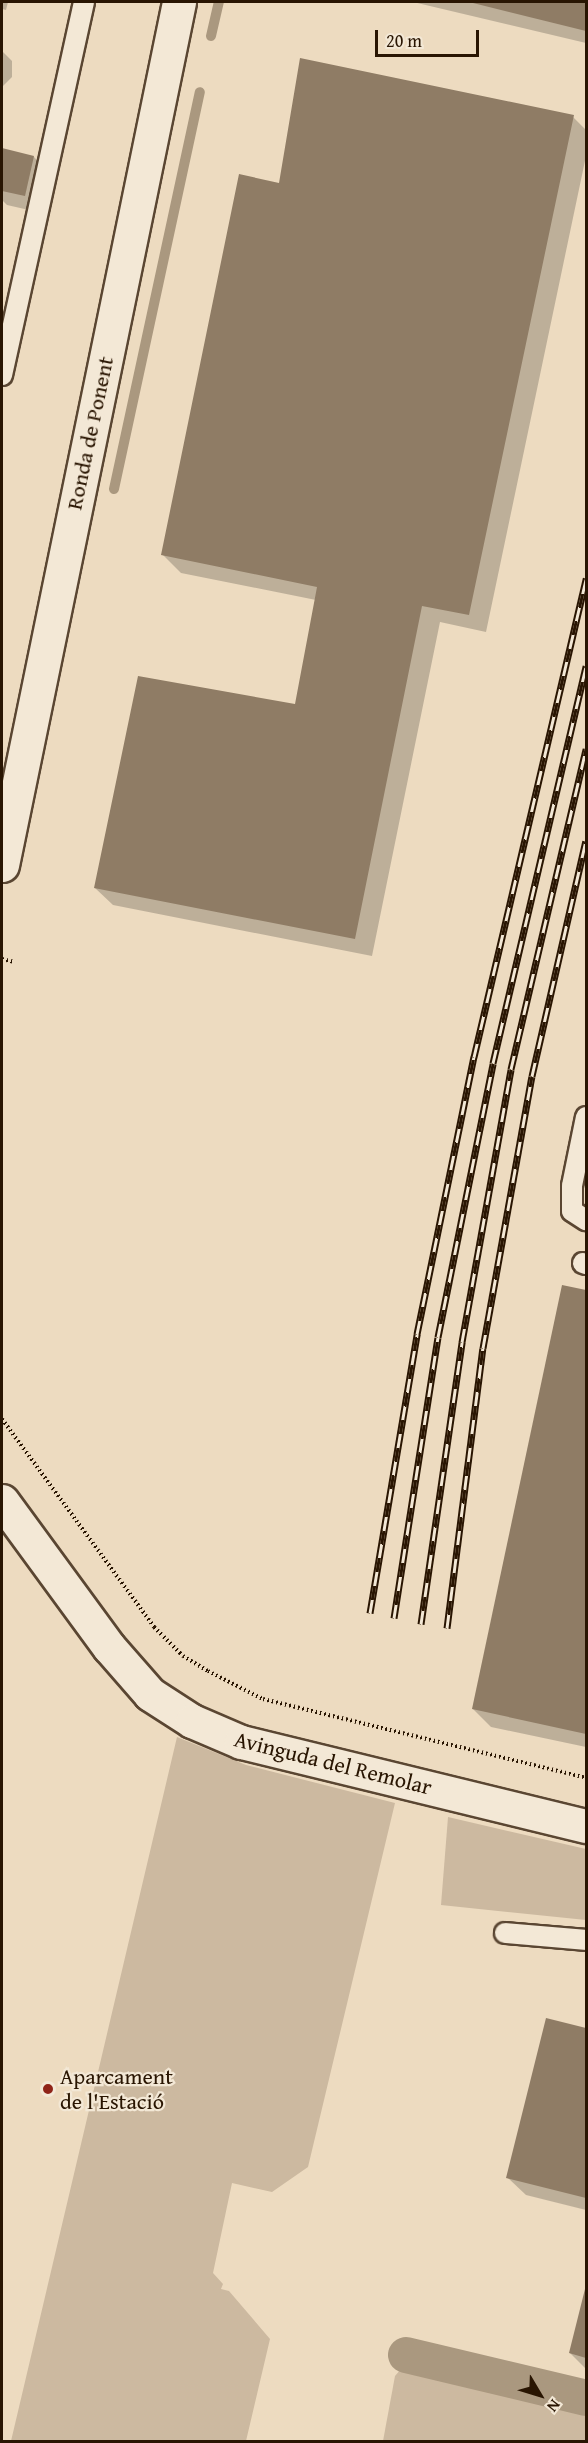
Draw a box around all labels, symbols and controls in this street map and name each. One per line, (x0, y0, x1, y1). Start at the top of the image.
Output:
scale bar (378, 18, 482, 56)
text: 20 m (386, 27, 422, 54)
street label: Ronda de Ponent (61, 354, 119, 512)
street label: Avinguda del Remolar (232, 1726, 434, 1800)
place label: Aparcament de l'Estació (60, 2063, 173, 2114)
marker: Aparcament de l'Estació (41, 2082, 55, 2096)
north arrow (510, 2365, 570, 2425)
text: N (541, 2394, 567, 2418)

